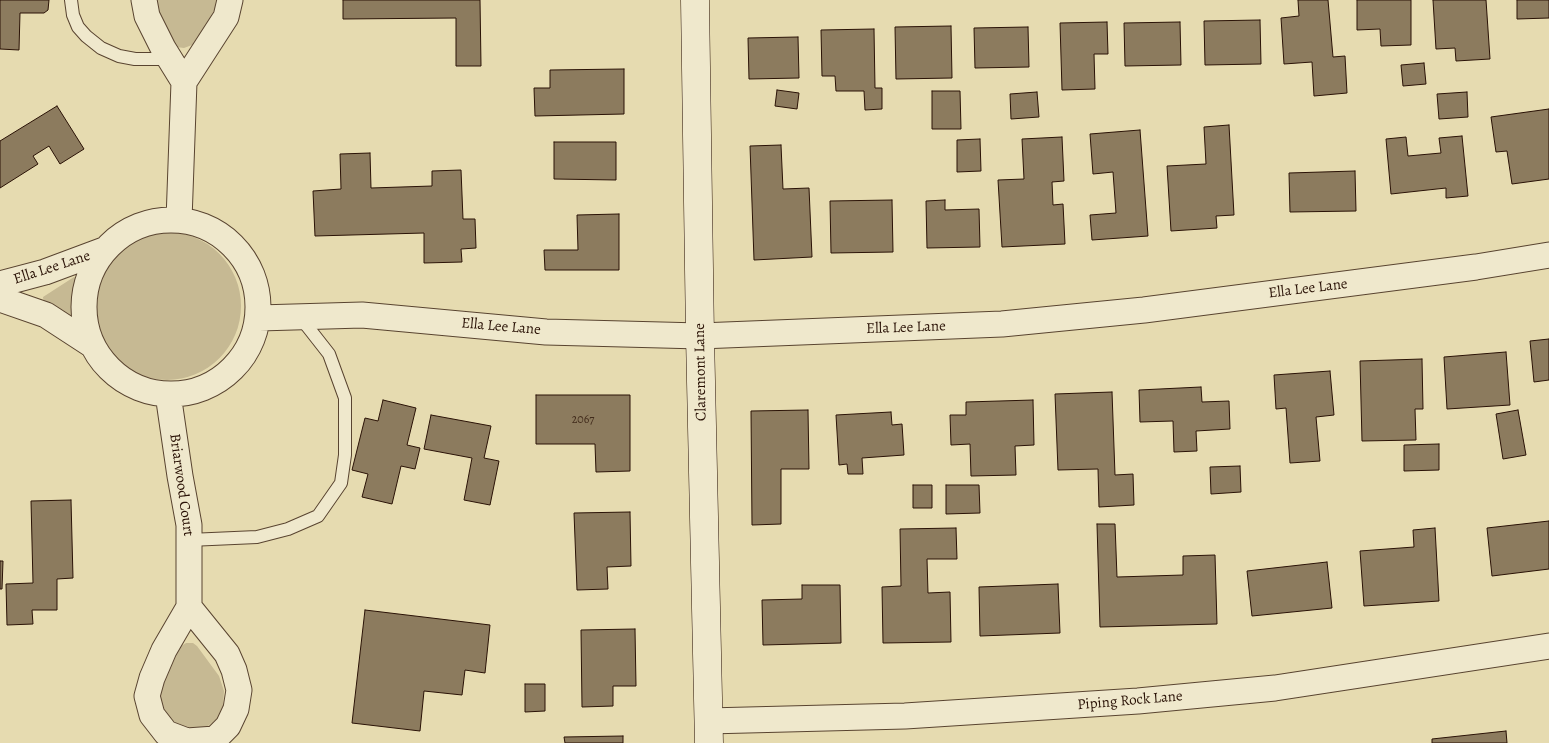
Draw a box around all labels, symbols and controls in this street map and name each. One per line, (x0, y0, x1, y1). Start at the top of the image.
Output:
street label: Ella Lee Lane (11, 247, 93, 289)
street label: Ella Lee Lane (1267, 275, 1349, 303)
street label: Ella Lee Lane (461, 315, 541, 339)
street label: Ella Lee Lane (866, 318, 946, 338)
street label: Claremont Lane (691, 323, 711, 421)
house number: 2067 (572, 413, 594, 427)
street label: Briarwood Court (165, 433, 197, 537)
street label: Piping Rock Lane (1077, 687, 1183, 715)

